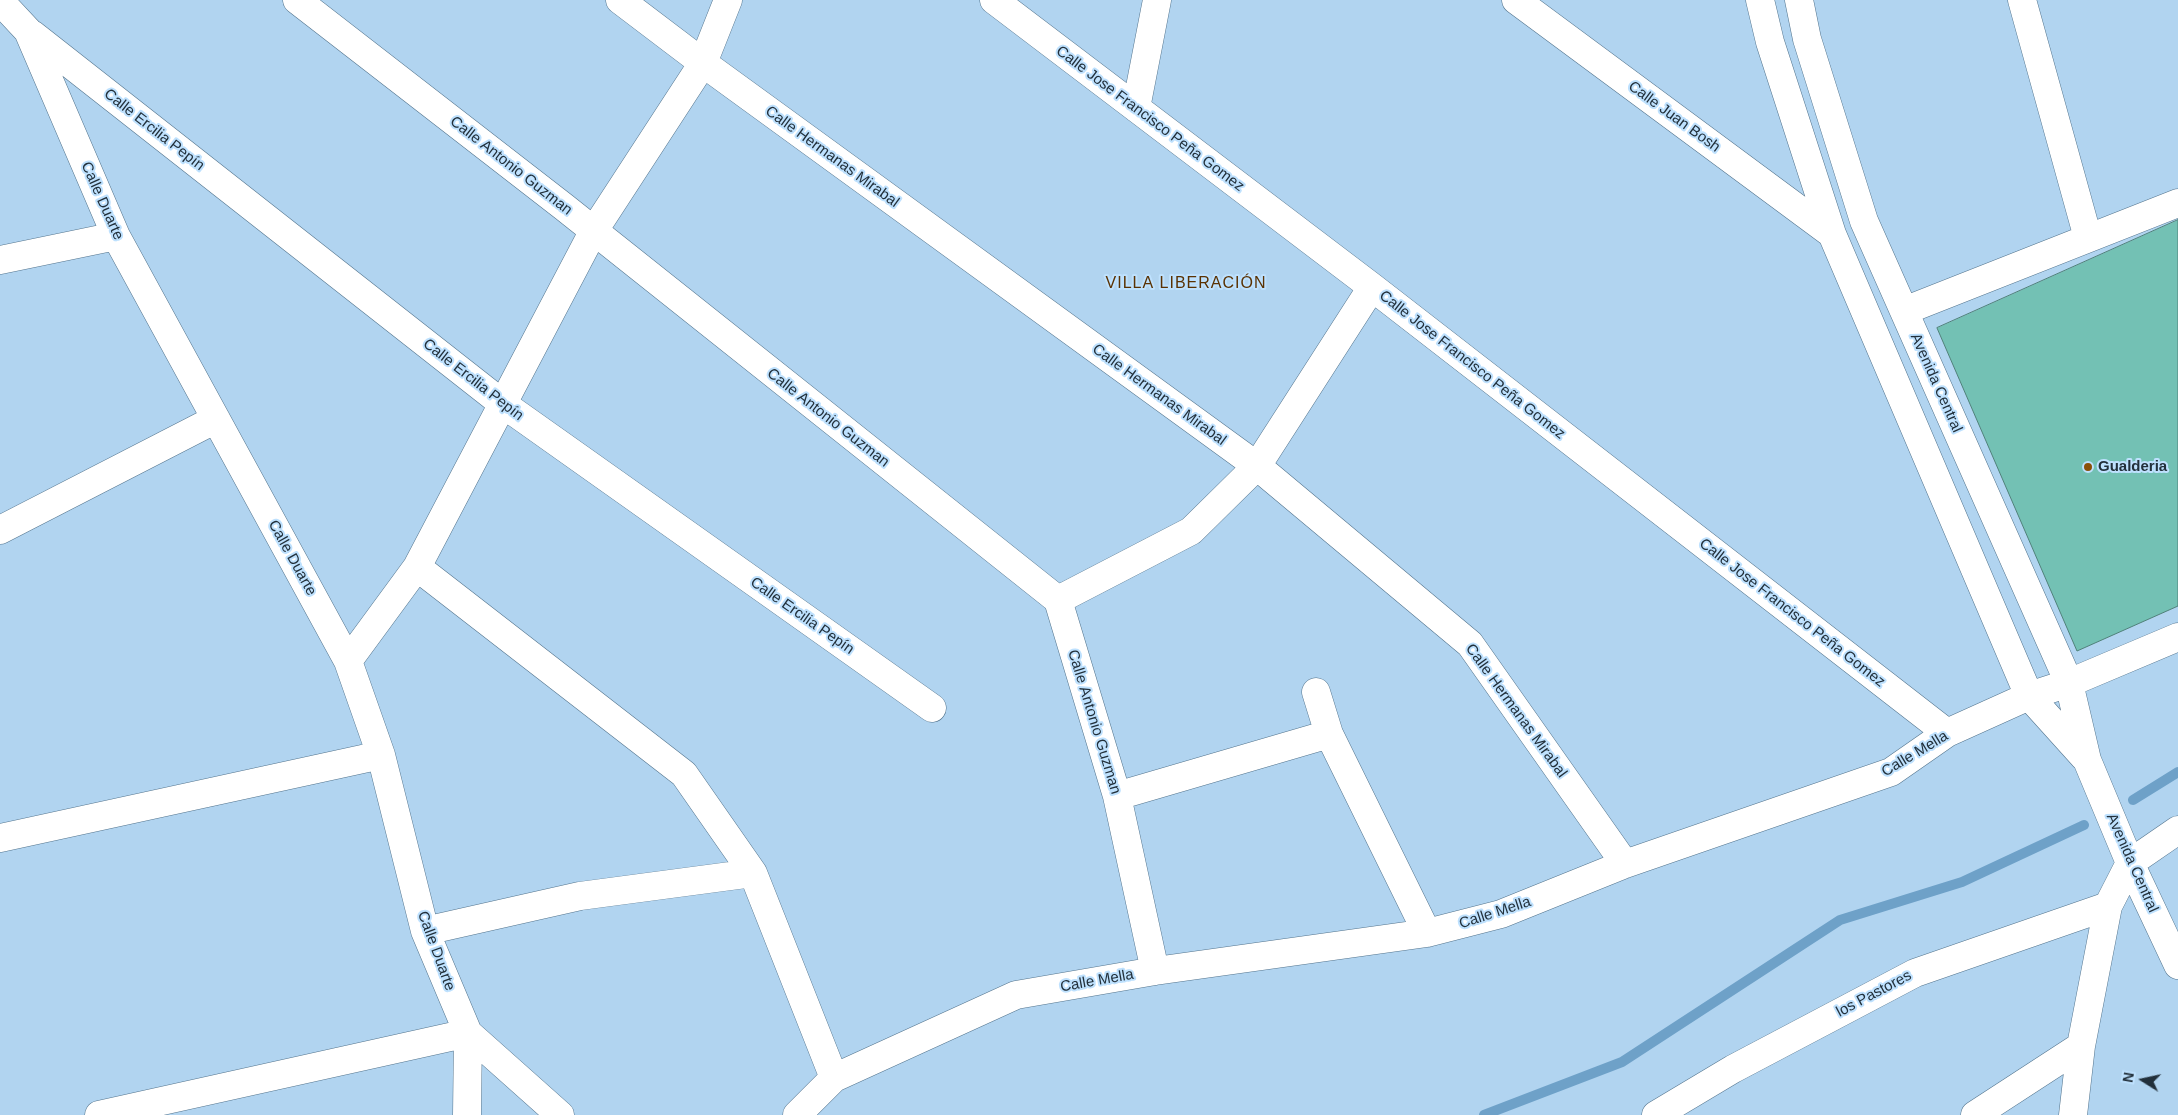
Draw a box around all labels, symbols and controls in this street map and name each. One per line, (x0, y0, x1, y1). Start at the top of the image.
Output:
street label: Calle Jose Francisco Peña Gomez (1052, 42, 1248, 196)
street label: Calle Juan Bosh (1625, 78, 1723, 156)
street label: Calle Ercilia Pepín (100, 85, 208, 175)
street label: Calle Hermanas Mirabal (762, 102, 902, 212)
street label: Calle Antonio Guzman (446, 113, 576, 219)
street label: Calle Duarte (77, 159, 127, 243)
district label: VILLA LIBERACIÓN (1104, 274, 1268, 294)
street label: Calle Jose Francisco Peña Gomez (1375, 287, 1569, 443)
street label: Avenida Central (1906, 331, 1966, 435)
street label: Calle Ercilia Pepín (419, 335, 527, 425)
street label: Calle Hermanas Mirabal (1089, 340, 1229, 450)
street label: Calle Antonio Guzman (763, 365, 893, 471)
place label: Gualderia (2098, 458, 2167, 476)
marker: Gualderia (2082, 461, 2094, 473)
street label: Calle Duarte (264, 517, 320, 599)
street label: Calle Jose Francisco Peña Gomez (1695, 535, 1889, 691)
street label: Calle Ercilia Pepín (747, 573, 857, 659)
street label: Calle Hermanas Mirabal (1461, 641, 1571, 781)
street label: Calle Antonio Guzman (1063, 648, 1125, 796)
street label: Calle Mella (1879, 727, 1951, 781)
street label: Avenida Central (2102, 811, 2162, 915)
street label: Calle Mella (1457, 893, 1533, 933)
street label: Calle Duarte (413, 909, 459, 993)
street label: Calle Mella (1059, 966, 1135, 996)
street label: los Pastores (1833, 967, 1915, 1021)
north arrow (2118, 1055, 2168, 1105)
text: N (2119, 1071, 2137, 1084)

